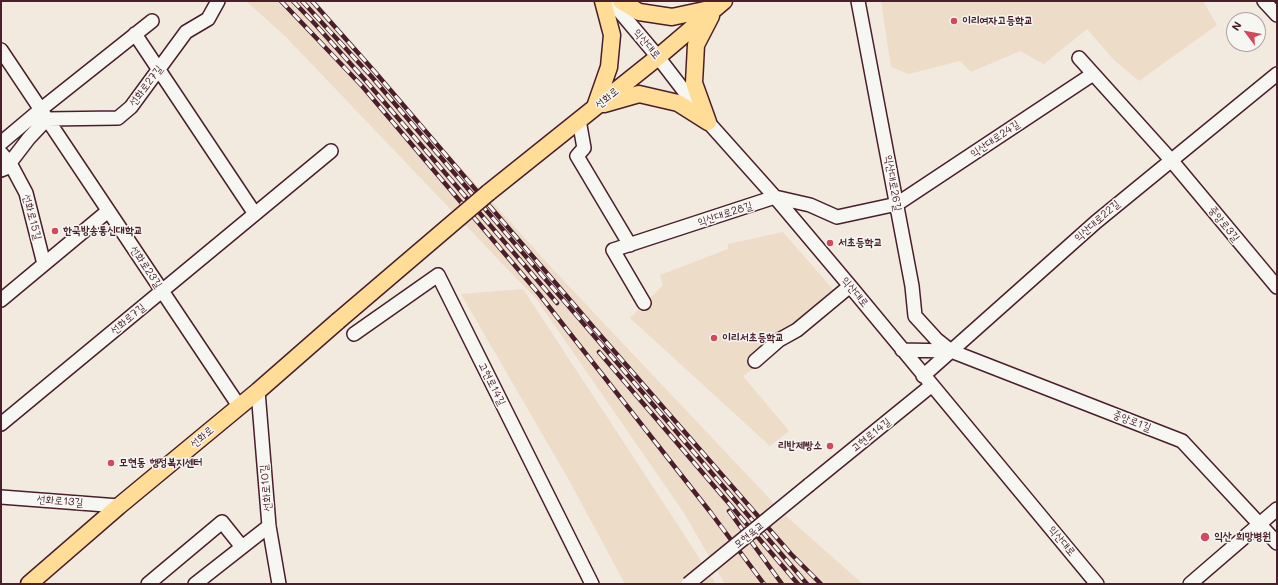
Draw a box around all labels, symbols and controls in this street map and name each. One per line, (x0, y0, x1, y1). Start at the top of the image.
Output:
north arrow (1226, 12, 1266, 52)
place label: 이리여자고등학교 (962, 14, 1033, 28)
marker: 이리여자고등학교 (949, 16, 959, 26)
text: N (1228, 18, 1245, 33)
street label: 익산대로 (631, 26, 663, 62)
street label: 선화로27길 (126, 63, 166, 109)
street label: 선화로 (593, 85, 621, 111)
street label: 익산대로24길 (968, 118, 1022, 160)
street label: 익산대로26길 (882, 154, 904, 212)
street label: 선화로15길 (20, 193, 44, 241)
street label: 익산대로22길 (1071, 197, 1123, 245)
street label: 익산대로28길 (696, 199, 754, 229)
street label: 중앙로3길 (1206, 204, 1242, 244)
place label: 한국방송통신대학교 (63, 224, 143, 238)
marker: 한국방송통신대학교 (50, 226, 60, 236)
place label: 서초등학교 (838, 236, 882, 250)
marker: 서초등학교 (825, 238, 835, 248)
street label: 선화로23길 (127, 243, 165, 291)
street label: 익산대로 (839, 274, 871, 310)
street label: 선화로7길 (108, 301, 148, 337)
place label: 이리서초등학교 (722, 331, 784, 345)
marker: 이리서초등학교 (709, 333, 719, 343)
street label: 고현로14길 (476, 360, 508, 408)
street label: 중앙로1길 (1111, 408, 1153, 434)
street label: 고현로14길 (849, 415, 893, 455)
street label: 선화로 (188, 423, 216, 451)
place label: 리반제빵소 (778, 439, 822, 453)
marker: 리반제빵소 (825, 441, 835, 451)
place label: 모현동 행정복지센터 (119, 456, 203, 470)
marker: 모현동 행정복지센터 (106, 458, 116, 468)
street label: 선화로10길 (257, 464, 275, 512)
street label: 선화로13길 (36, 493, 84, 509)
street label: 모현육교 (731, 519, 767, 551)
street label: 익산대로 (1046, 523, 1078, 559)
place label: 익산 희망병원 (1214, 530, 1271, 544)
marker: 익산 희망병원 (1199, 531, 1211, 543)

